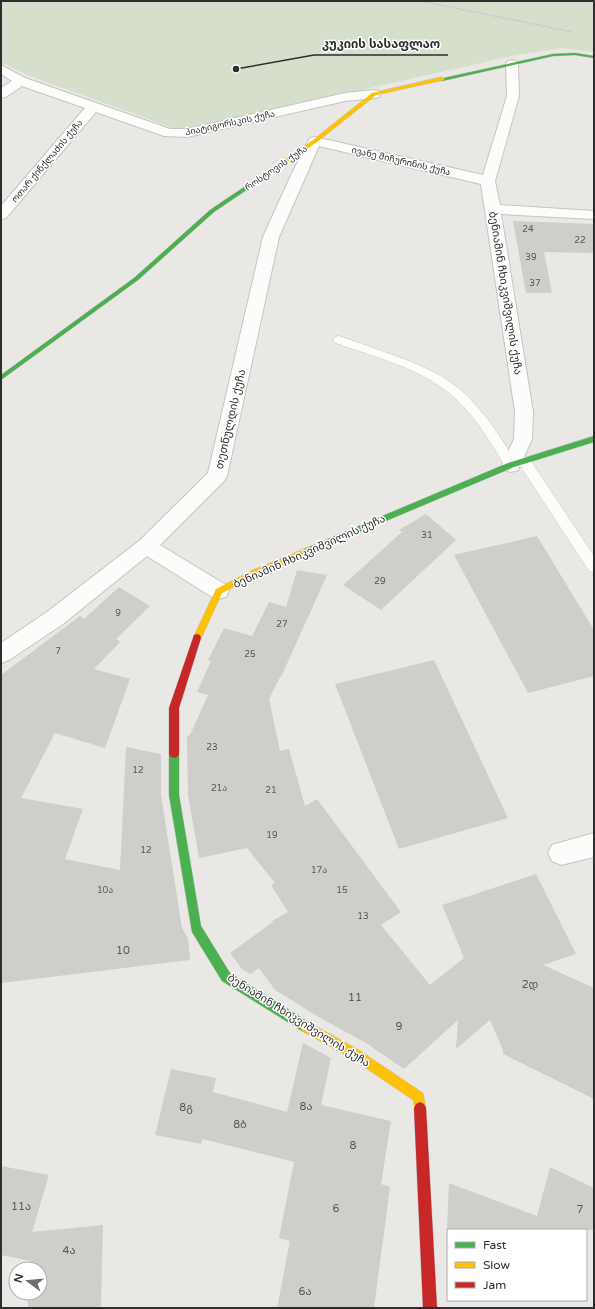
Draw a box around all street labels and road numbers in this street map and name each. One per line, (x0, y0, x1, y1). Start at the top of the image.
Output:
street label: პიატიგორსკის ქუჩა (184, 109, 276, 138)
street label: ოთარ ქინქლაძის ქუჩა (9, 118, 85, 205)
street label: როსტოვის ქუჩა (243, 143, 310, 193)
street label: ივანე მიჩურინის ქუჩა (350, 145, 452, 178)
street label: ბენიამინ ჩხიკვიშვილის ქუჩა (486, 210, 525, 376)
street label: თეთნულდის ქუჩა (213, 368, 248, 470)
street label: ბენიამინ ჩხიკვიშვილის ქუჩა (231, 512, 387, 591)
street label: ბენიამინ ჩხიკვიშვილის ქუჩა (225, 971, 372, 1070)

